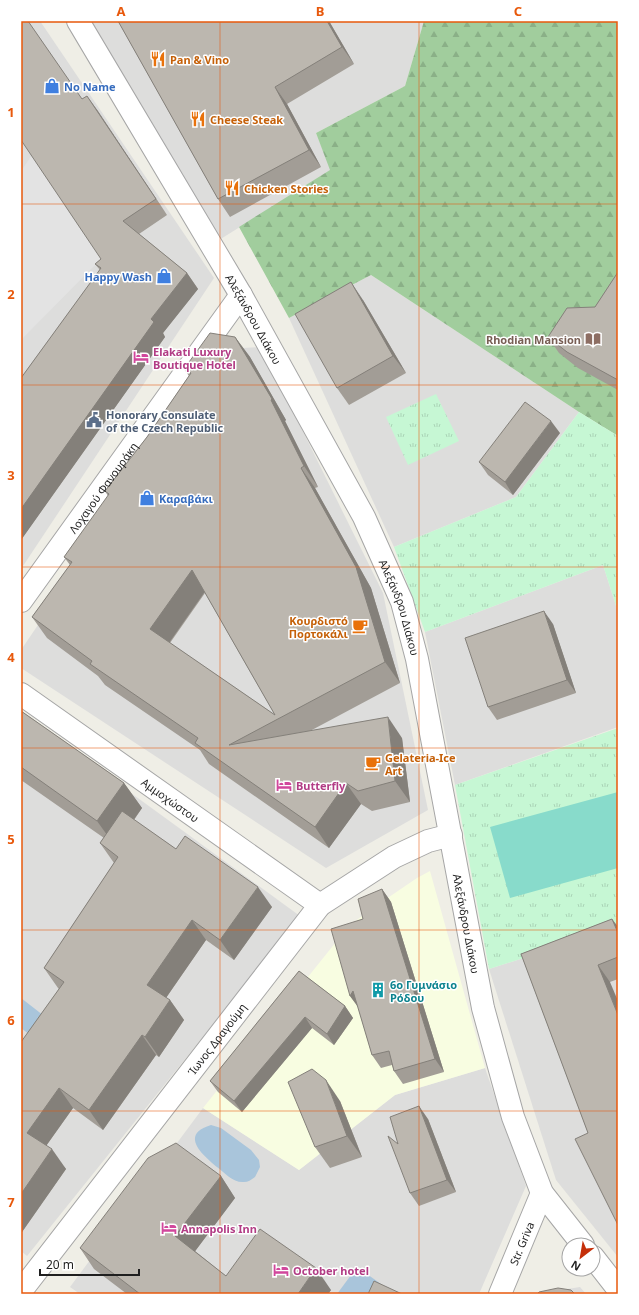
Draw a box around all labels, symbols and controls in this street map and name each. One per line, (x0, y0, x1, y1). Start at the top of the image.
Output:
text: A (117, 2, 126, 20)
text: B (316, 2, 324, 20)
text: C (514, 2, 522, 20)
restaurant icon: Pan & Vino (149, 50, 167, 68)
place label: Pan & Vino (170, 52, 229, 67)
shop icon: No Name (43, 77, 61, 95)
place label: No Name (64, 79, 116, 94)
text: 1 (7, 103, 15, 121)
restaurant icon: Cheese Steak (189, 110, 207, 128)
place label: Cheese Steak (210, 112, 283, 127)
restaurant icon: Chicken Stories (223, 179, 241, 197)
place label: Chicken Stories (244, 181, 329, 196)
shop icon: Happy Wash (155, 267, 173, 285)
place label: Happy Wash (84, 269, 152, 284)
street label: Αλεξάνδρου Διάκου (223, 271, 285, 367)
text: 2 (7, 285, 15, 303)
library icon: Rhodian Mansion (584, 330, 602, 348)
place label: Rhodian Mansion (486, 332, 581, 347)
place label: Elakati Luxury Boutique Hotel (153, 344, 236, 372)
hotel icon: Elakati Luxury Boutique Hotel (132, 348, 150, 366)
place label: Honorary Consulate of the Czech Republic (106, 407, 223, 435)
public building icon: Honorary Consulate of the Czech Republic (85, 411, 103, 429)
street label: Λοχαγού Φανουράκη (65, 439, 141, 536)
text: 3 (7, 466, 15, 484)
shop icon: Καραβάκι (138, 489, 156, 507)
place label: Καραβάκι (159, 491, 213, 506)
street label: Αλεξάνδρου Διάκου (376, 557, 423, 657)
place label: Κουρδιστό Πορτοκάλι (289, 613, 349, 641)
cafe icon: Κουρδιστό Πορτοκάλι (351, 617, 369, 635)
text: 4 (7, 648, 15, 666)
place label: Gelateria-Ice Art (385, 750, 456, 778)
cafe icon: Gelateria-Ice Art (364, 754, 382, 772)
street label: Αμμοχώστου (139, 774, 202, 825)
hotel icon: Butterfly (275, 776, 293, 794)
place label: Butterfly (296, 778, 346, 793)
text: 5 (7, 830, 15, 848)
street label: Αλεξάνδρου Διάκου (450, 873, 484, 975)
place label: 6ο Γυμνάσιο Ρόδου (390, 977, 457, 1005)
building icon: 6ο Γυμνάσιο Ρόδου (369, 981, 387, 999)
street label: Ίωνος Δραγούμη (184, 1000, 249, 1078)
text: 6 (7, 1011, 15, 1029)
text: 7 (7, 1193, 15, 1211)
hotel icon: Annapolis Inn (160, 1219, 178, 1237)
street label: Str. Griva (505, 1219, 537, 1267)
place label: Annapolis Inn (181, 1221, 257, 1236)
north arrow (561, 1237, 601, 1277)
scale bar (40, 1251, 139, 1277)
text: 20 m (46, 1256, 74, 1273)
text: N (568, 1257, 583, 1275)
hotel icon: October hotel (272, 1261, 290, 1279)
place label: October hotel (293, 1263, 369, 1278)

